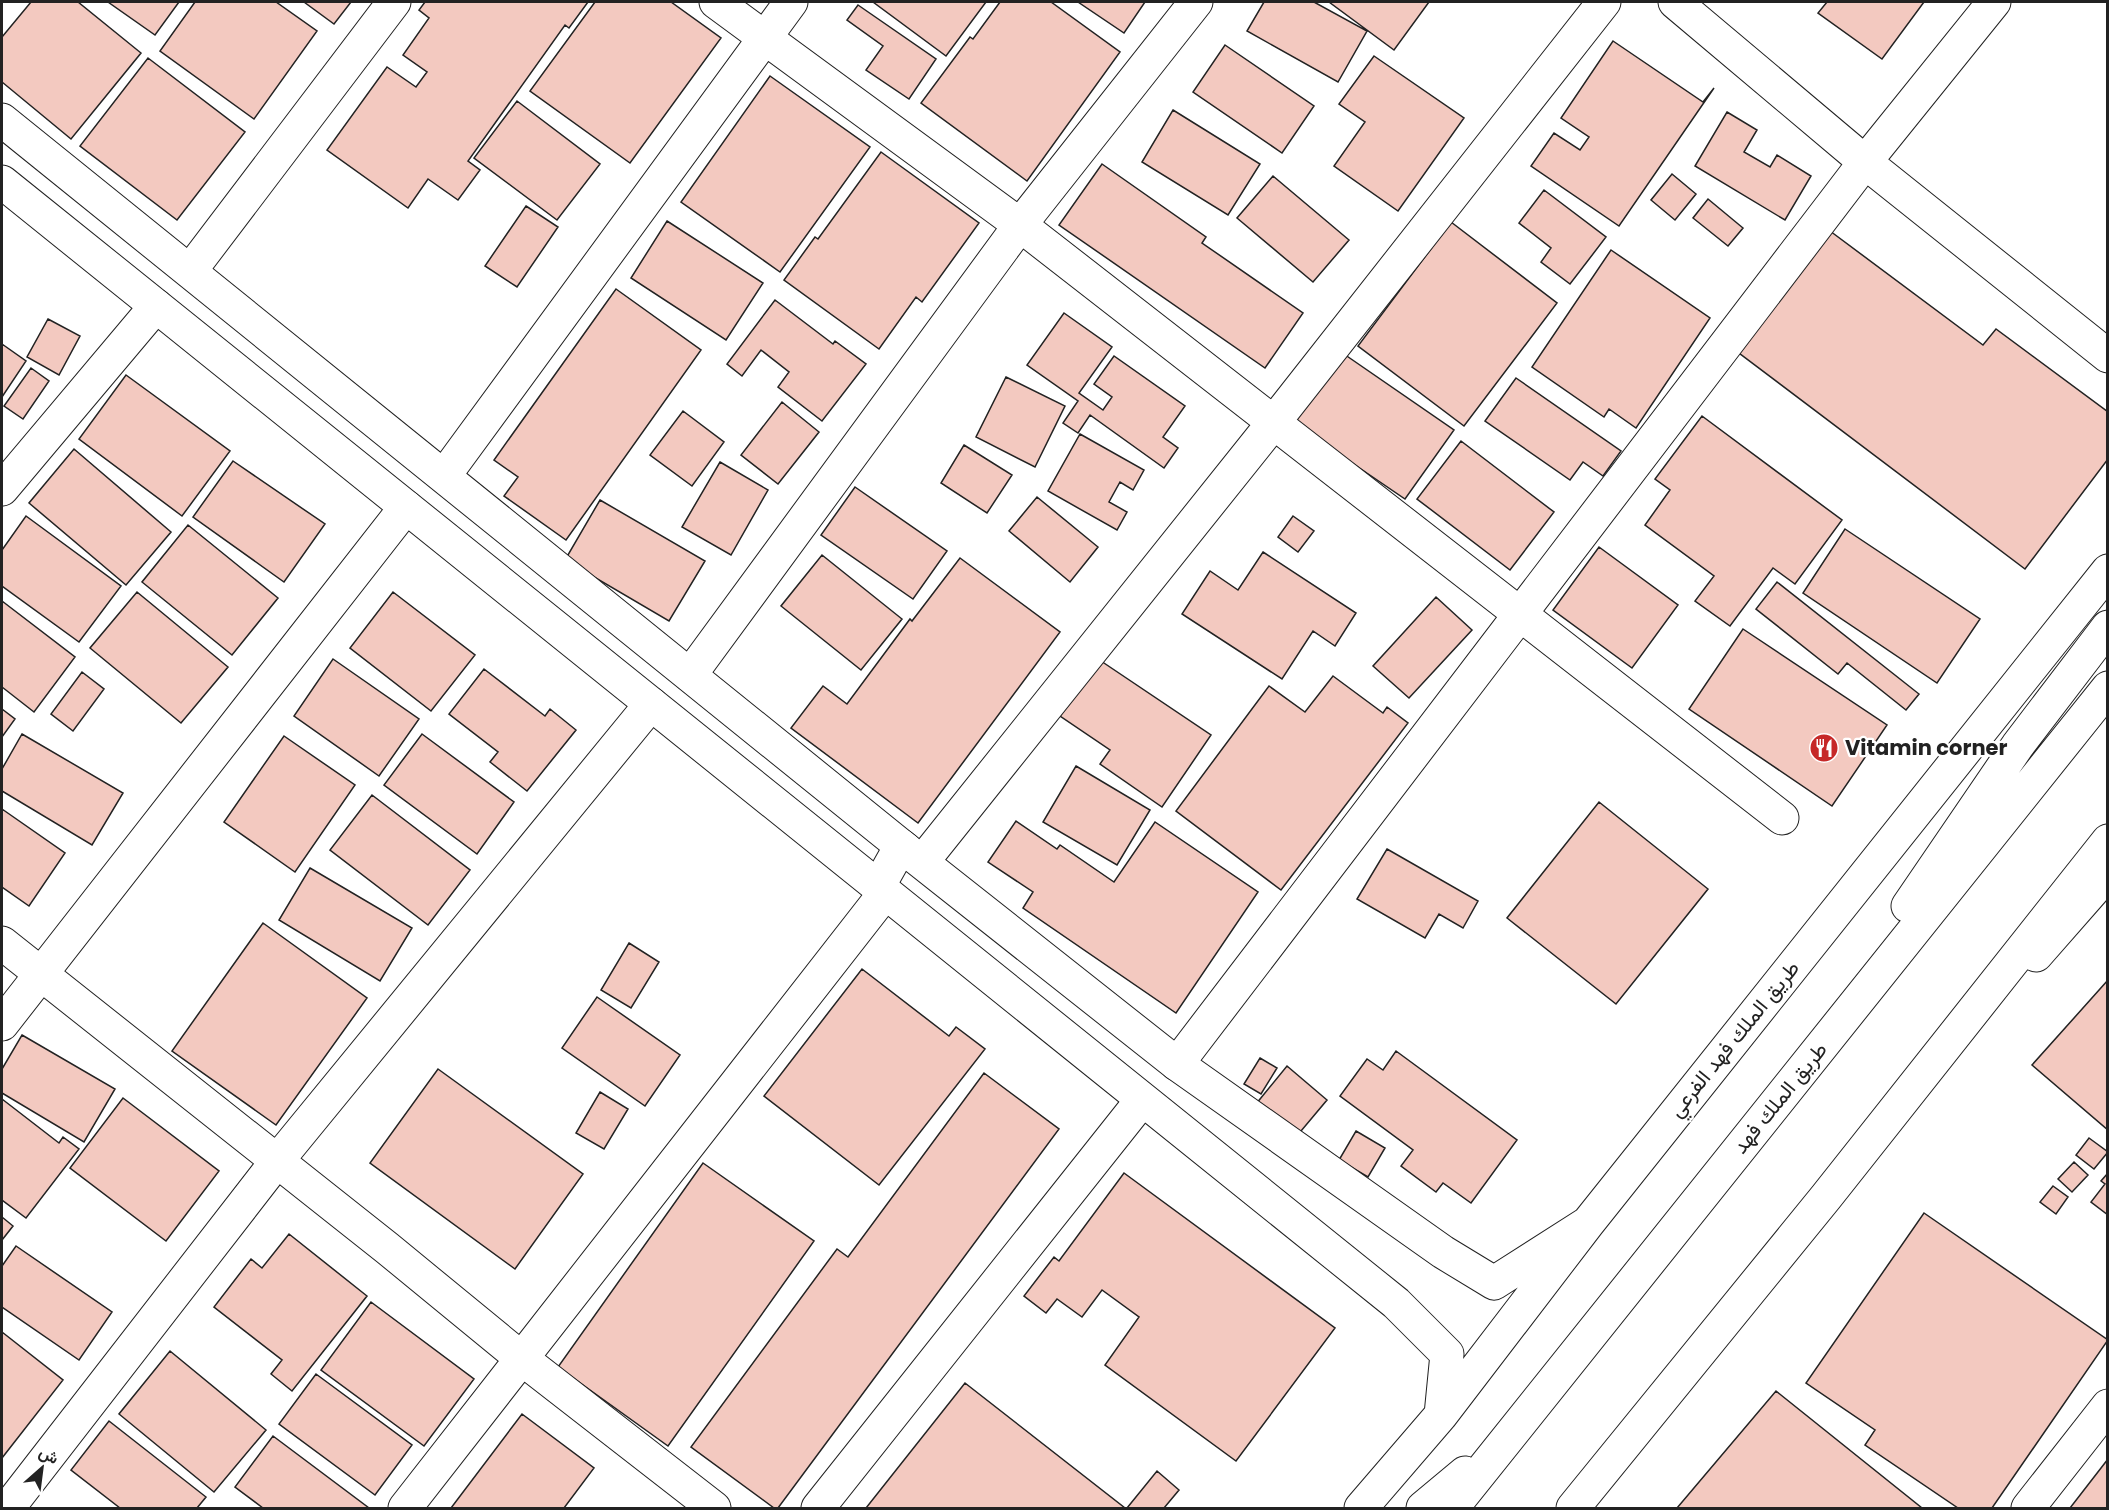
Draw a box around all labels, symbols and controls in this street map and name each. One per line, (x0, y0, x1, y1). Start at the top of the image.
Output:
restaurant icon: Vitamin corner (1808, 732, 1840, 764)
place label: Vitamin corner (1845, 733, 2008, 762)
street label: طريق الملك فهد الفرعي (1663, 956, 1805, 1122)
street label: طريق الملك فهد (1728, 1037, 1832, 1159)
north arrow (12, 1438, 72, 1498)
text: ش (35, 1441, 63, 1470)

